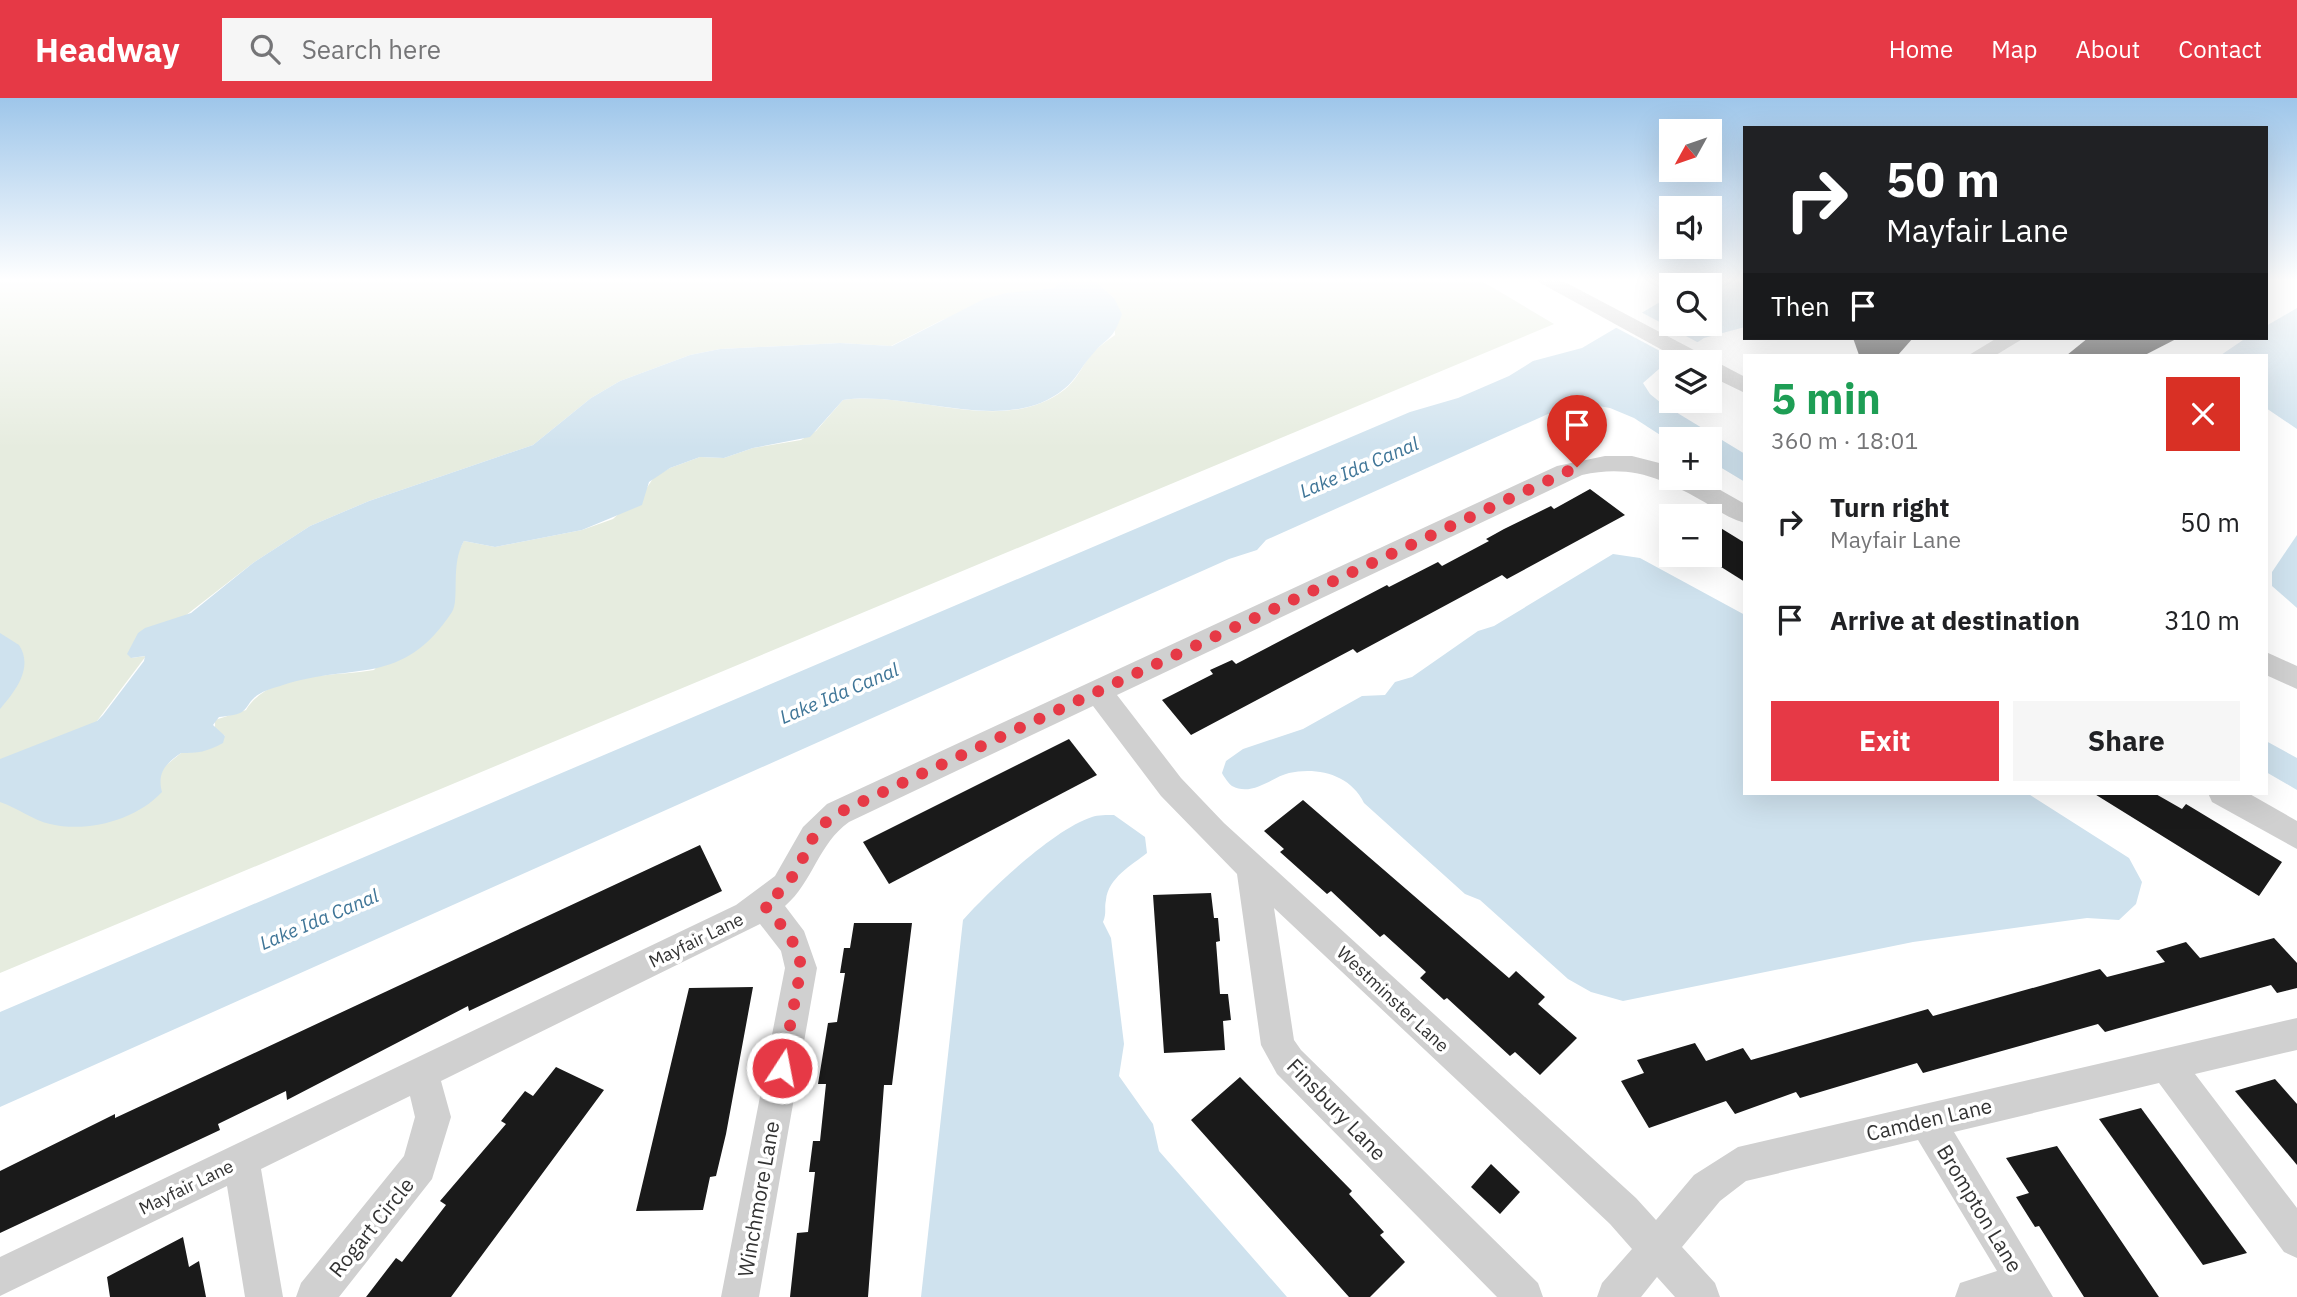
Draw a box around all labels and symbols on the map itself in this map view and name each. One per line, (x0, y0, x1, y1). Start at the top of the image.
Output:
north arrow (1659, 119, 1722, 182)
pin (1547, 395, 1607, 467)
water label: Lake Ida Canal (1296, 431, 1422, 503)
water label: Lake Ida Canal (776, 657, 902, 729)
water label: Lake Ida Canal (256, 883, 382, 955)
street label: Mayfair Lane (645, 907, 747, 973)
street label: Westminster Lane (1332, 941, 1454, 1057)
position arrow (745, 1031, 819, 1105)
street label: Finsbury Lane (1281, 1052, 1393, 1166)
street label: Camden Lane (1863, 1091, 1995, 1147)
street label: Winchmore Lane (731, 1119, 785, 1279)
street label: Brompton Lane (1931, 1139, 2029, 1277)
street label: Mayfair Lane (135, 1154, 237, 1220)
street label: Rogart Circle (322, 1171, 420, 1283)

